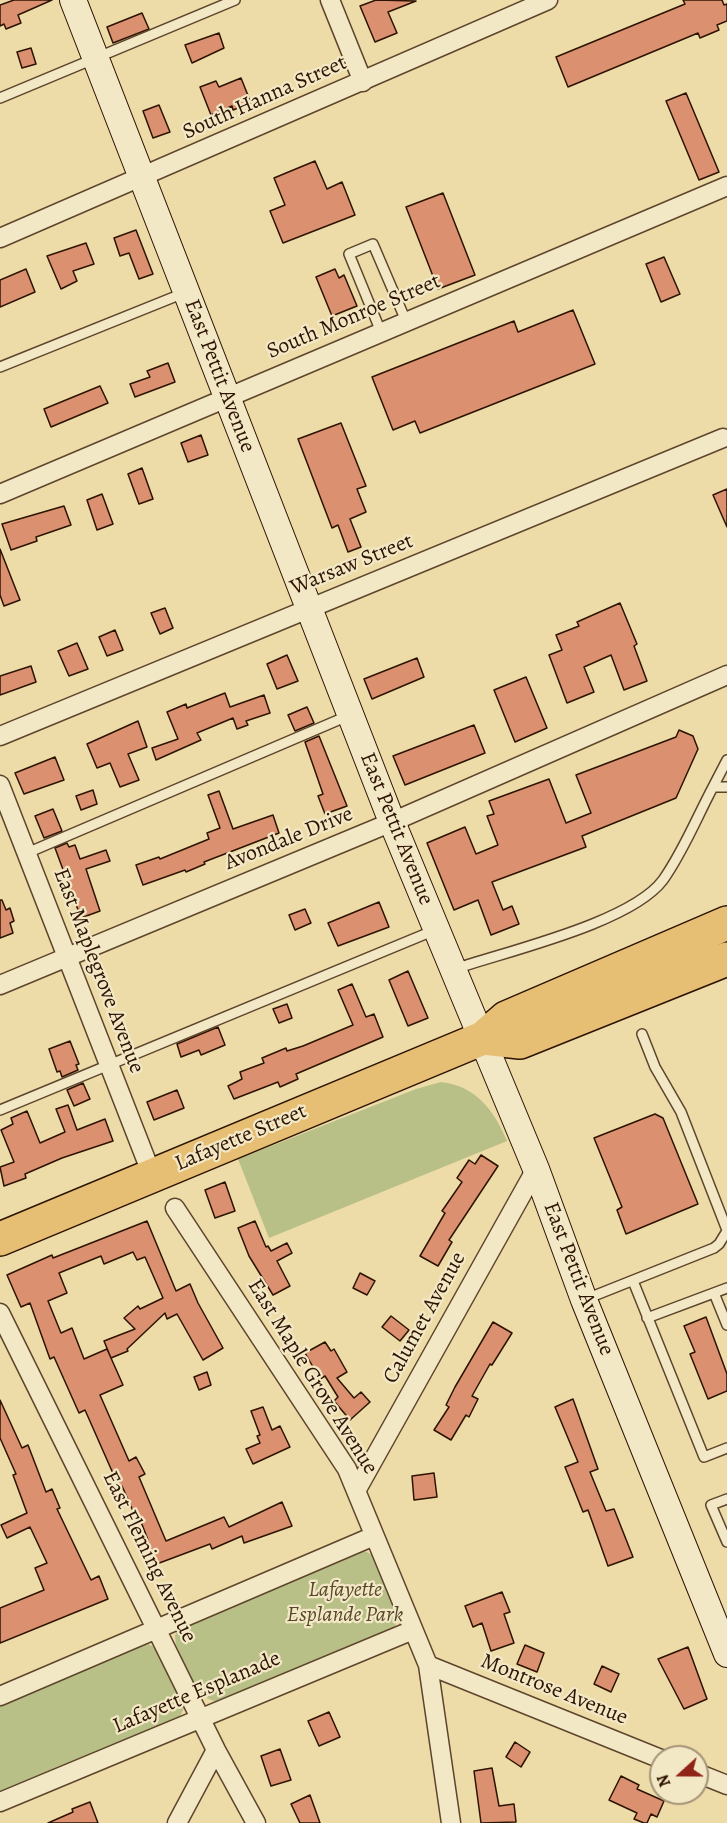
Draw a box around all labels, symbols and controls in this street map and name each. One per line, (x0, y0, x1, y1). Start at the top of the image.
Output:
street label: South Hanna Street (179, 50, 351, 146)
street label: South Monroe Street (263, 268, 445, 366)
street label: East Pettit Avenue (178, 296, 260, 456)
street label: Warsaw Street (287, 528, 417, 602)
street label: East Pettit Avenue (353, 749, 439, 909)
street label: Avondale Drive (221, 801, 357, 877)
street label: East Maplegrove Avenue (47, 865, 149, 1077)
street label: Lafayette Street (171, 1098, 311, 1178)
street label: East Pettit Avenue (537, 1199, 619, 1359)
street label: Calumet Avenue (378, 1247, 472, 1389)
street label: East Maple Grove Avenue (241, 1274, 383, 1480)
street label: East Fleming Avenue (96, 1467, 202, 1647)
park label: Lafayette Esplande Park (287, 1578, 403, 1630)
street label: Lafayette Esplanade (109, 1646, 285, 1740)
street label: Montrose Avenue (477, 1649, 631, 1731)
north arrow (649, 1745, 709, 1805)
text: N (652, 1771, 676, 1790)

